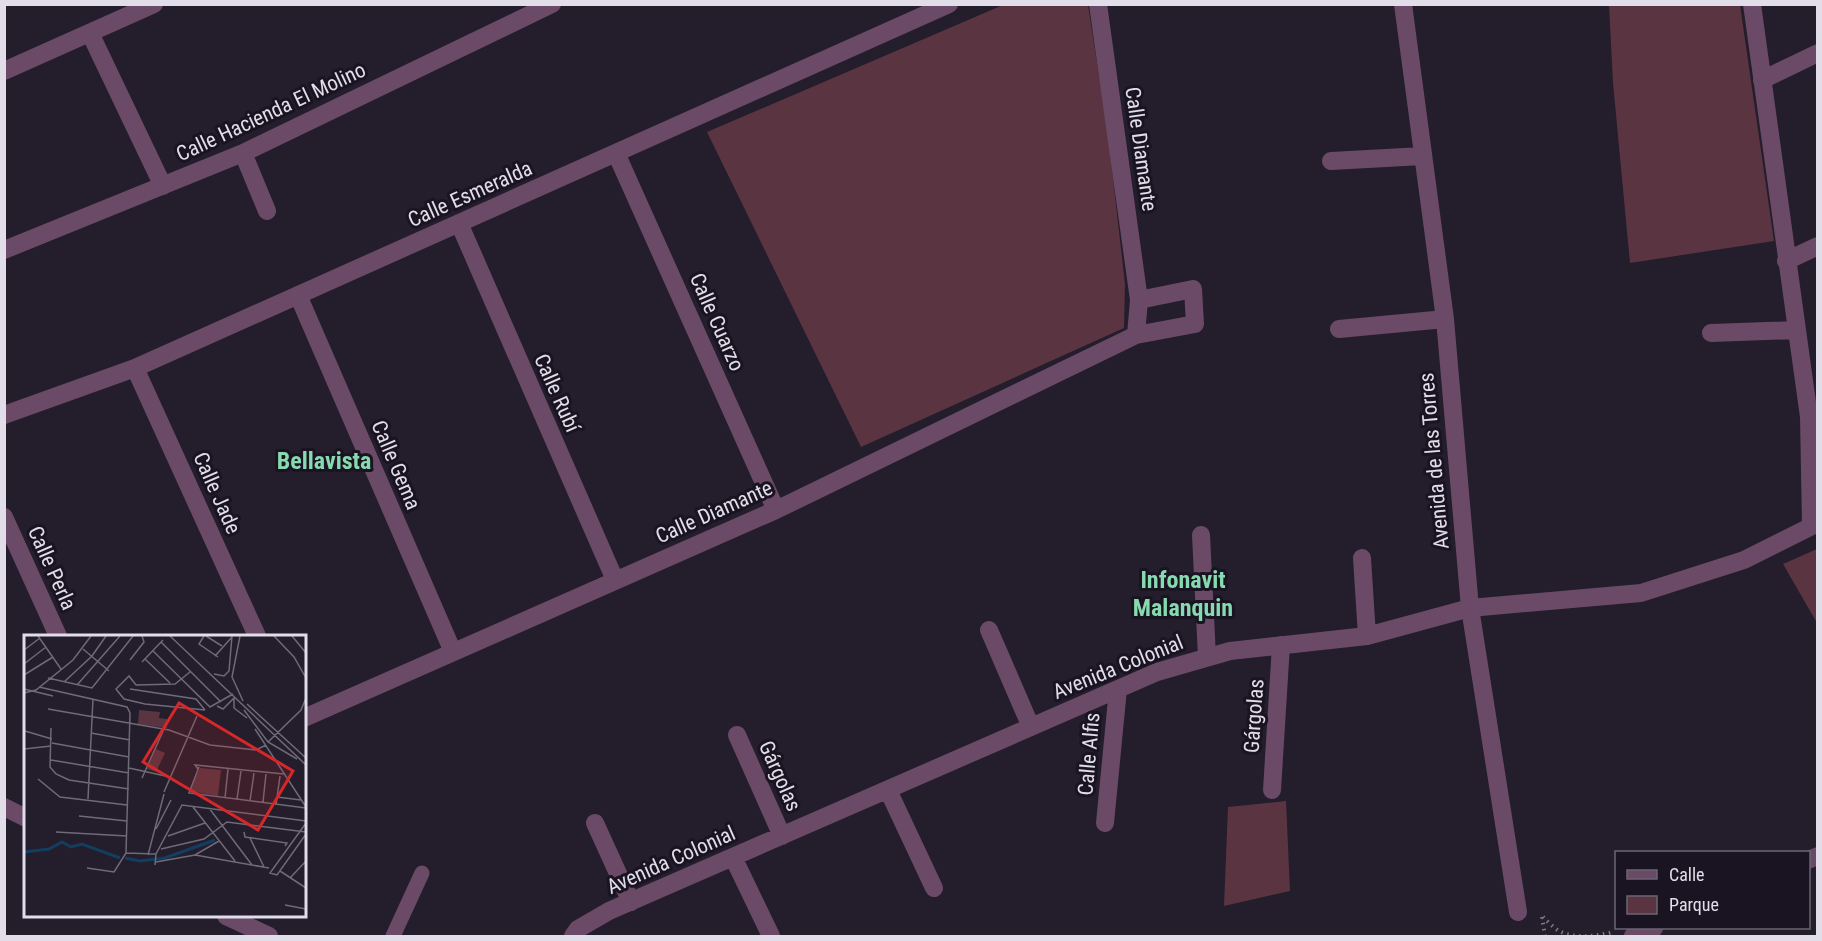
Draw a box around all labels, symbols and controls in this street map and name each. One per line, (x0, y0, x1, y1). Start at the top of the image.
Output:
street label: Calle Hacienda El Molino (173, 58, 369, 166)
street label: Calle Diamante (1120, 85, 1162, 213)
street label: Calle Esmeralda (404, 156, 536, 232)
street label: Calle Cuarzo (685, 269, 749, 375)
street label: Calle Rubí (529, 350, 585, 437)
street label: Avenida de las Torres (1414, 372, 1454, 550)
street label: Calle Gema (367, 417, 425, 513)
district label: Bellavista (277, 447, 371, 475)
street label: Calle Jade (188, 448, 246, 538)
street label: Calle Diamante (652, 476, 776, 548)
street label: Calle Perla (23, 523, 81, 613)
district label: Infonavit Malanquin (1133, 566, 1233, 622)
street label: Avenida Colonial (1049, 630, 1187, 704)
inset map (24, 635, 306, 917)
street label: Gárgolas (1239, 678, 1269, 754)
street label: Calle Alfis (1073, 712, 1105, 796)
street label: Gárgolas (754, 737, 806, 815)
street label: Avenida Colonial (603, 821, 739, 899)
legend (1615, 851, 1810, 929)
text: Calle (1669, 864, 1705, 885)
text: Parque (1669, 894, 1719, 915)

